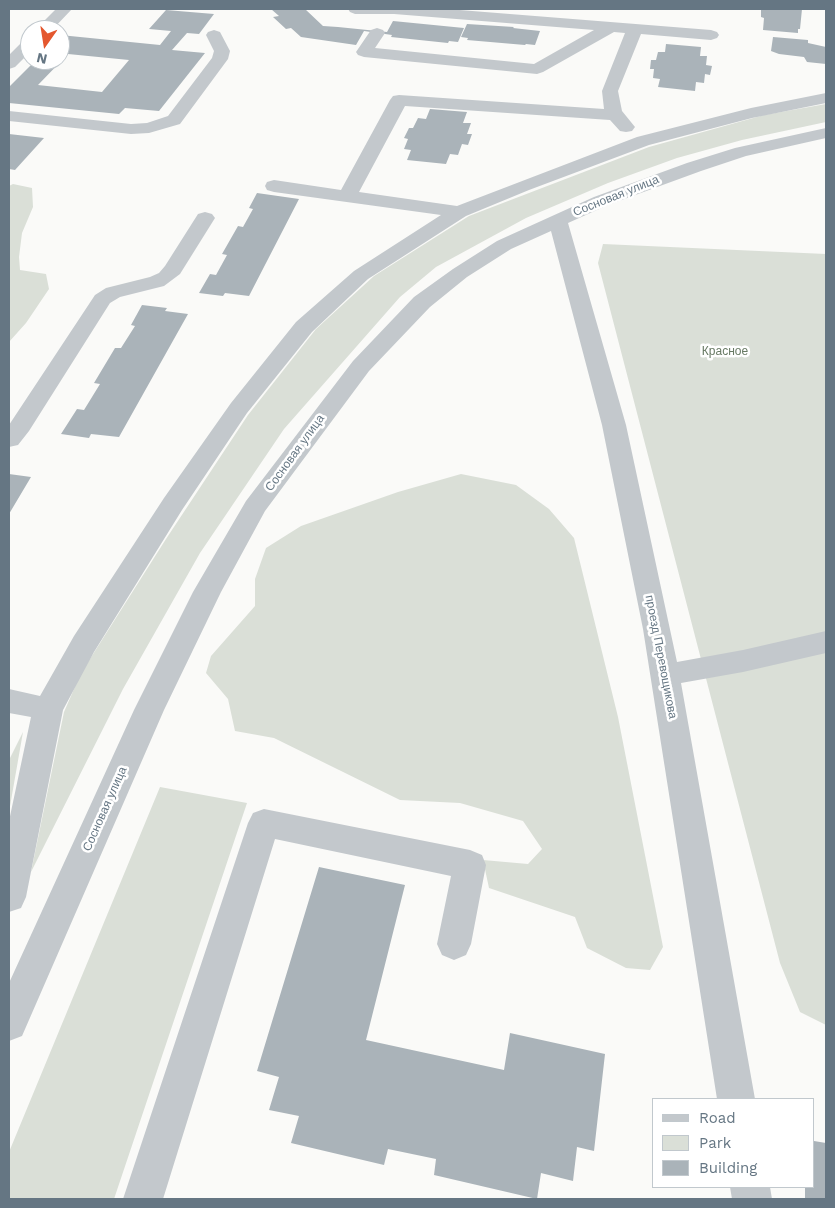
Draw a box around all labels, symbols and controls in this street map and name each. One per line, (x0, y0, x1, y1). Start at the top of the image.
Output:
north arrow (20, 20, 70, 70)
text: N (35, 50, 49, 68)
street label: Сосновая улица (571, 172, 661, 220)
park label: Красное (702, 344, 748, 358)
street label: Сосновая улица (262, 412, 328, 494)
street label: проезд Перевощикова (642, 594, 680, 720)
street label: Сосновая улица (80, 764, 130, 854)
legend (652, 1098, 815, 1188)
text: Road (699, 1109, 736, 1127)
text: Park (699, 1134, 731, 1152)
text: Building (699, 1159, 757, 1177)

